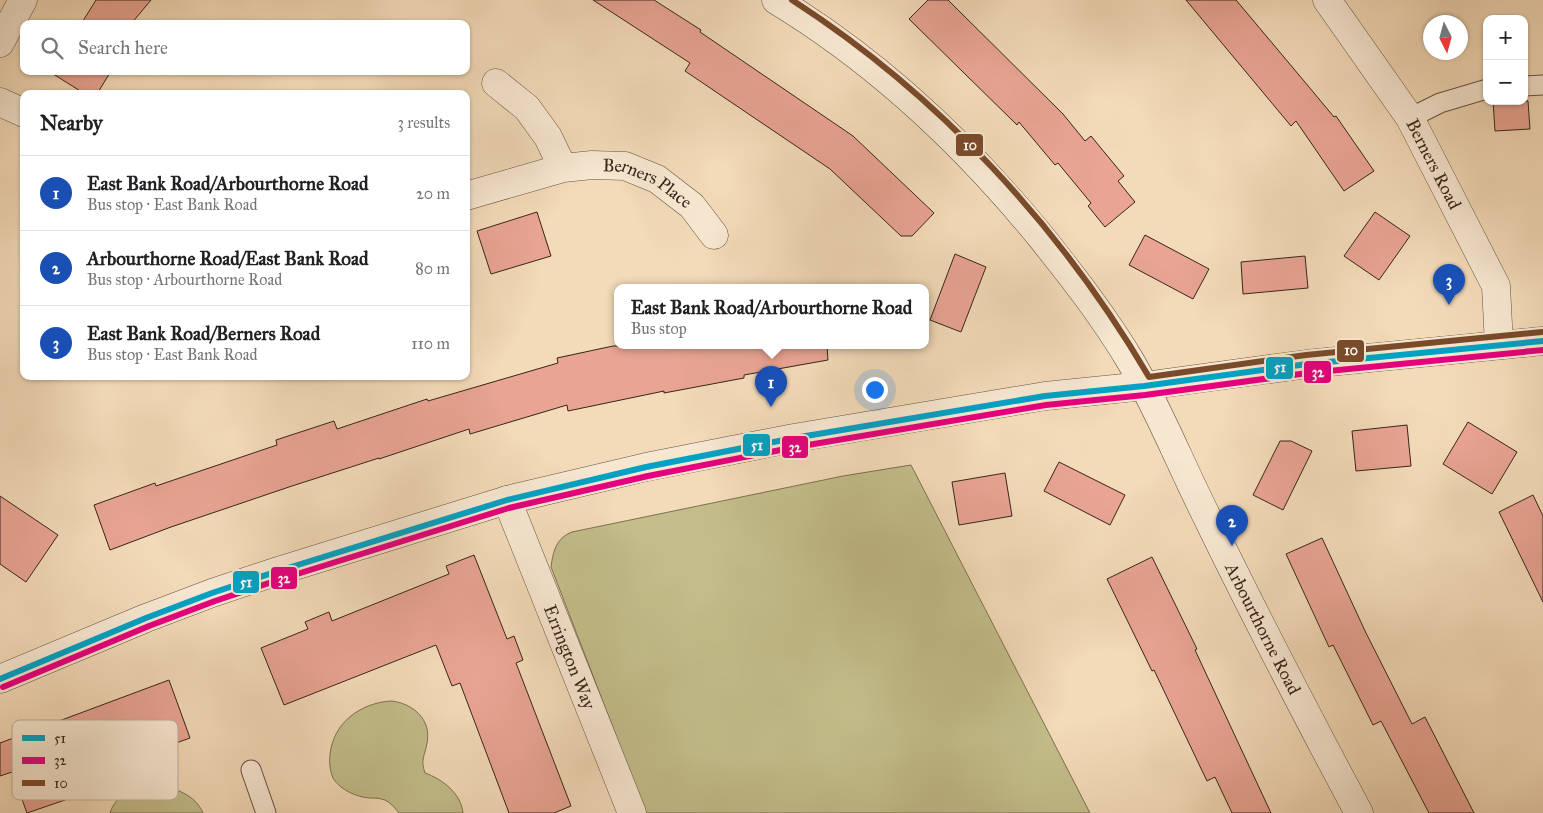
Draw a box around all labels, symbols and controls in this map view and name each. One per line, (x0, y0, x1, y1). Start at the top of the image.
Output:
north arrow (1423, 15, 1468, 60)
map controls (1483, 15, 1528, 105)
button: + (1483, 15, 1528, 60)
search box (20, 20, 470, 75)
icon: search (38, 34, 66, 62)
text: Search here (78, 36, 168, 59)
button: − (1483, 60, 1528, 105)
text: Nearby (40, 110, 103, 136)
text: 3 results (397, 113, 450, 132)
street label: Berners Road (1401, 115, 1466, 213)
line badge: 10 (955, 133, 984, 157)
text: 10 (963, 137, 977, 154)
street label: Berners Place (602, 154, 697, 213)
text: East Bank Road/Arbourthorne Road (87, 172, 369, 195)
text: 1 (53, 184, 59, 203)
text: 20 m (416, 184, 450, 203)
text: Bus stop · East Bank Road (87, 195, 258, 214)
text: Arbourthorne Road/East Bank Road (87, 247, 369, 270)
text: 2 (52, 259, 60, 278)
text: 80 m (415, 259, 450, 278)
pin: 3 (1433, 264, 1465, 305)
text: Bus stop · Arbourthorne Road (87, 270, 282, 289)
popup (614, 284, 929, 349)
text: East Bank Road/Arbourthorne Road (631, 296, 912, 319)
text: Bus stop (631, 319, 687, 338)
text: East Bank Road/Berners Road (87, 322, 320, 345)
text: 3 (53, 334, 59, 353)
text: 110 m (411, 334, 450, 353)
line badge: 10 (1336, 339, 1365, 363)
text: 10 (1344, 342, 1358, 359)
text: Bus stop · East Bank Road (87, 345, 258, 364)
line badge: 51 (1265, 356, 1294, 380)
text: 51 (1274, 359, 1286, 376)
line badge: 32 (1303, 360, 1332, 384)
text: 32 (1312, 364, 1325, 382)
pin: 1 (755, 366, 787, 407)
your location (862, 377, 888, 403)
line badge: 51 (742, 433, 771, 457)
line badge: 32 (781, 435, 809, 459)
text: 51 (751, 437, 763, 454)
text: 32 (789, 439, 802, 457)
pin: 2 (1216, 505, 1248, 546)
street label: Arbourthorne Road (1220, 558, 1306, 698)
line badge: 32 (270, 566, 298, 590)
line badge: 51 (232, 570, 260, 594)
text: 32 (278, 570, 291, 588)
text: 51 (240, 574, 252, 591)
street label: Errington Way (539, 601, 601, 713)
legend (12, 720, 178, 800)
text: 51 (54, 730, 67, 747)
text: 32 (54, 752, 67, 769)
text: 10 (54, 775, 68, 792)

